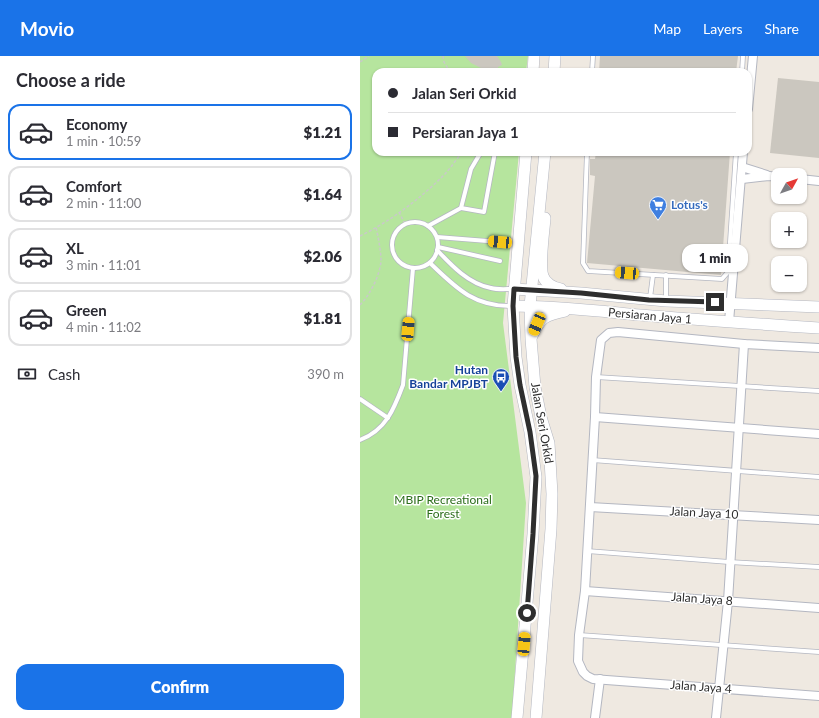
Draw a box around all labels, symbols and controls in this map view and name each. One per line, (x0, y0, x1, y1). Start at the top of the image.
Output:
text: Movio (20, 17, 74, 40)
text: Map (653, 20, 681, 37)
text: Layers (703, 20, 743, 37)
text: Share (765, 20, 799, 37)
text: Choose a ride (16, 69, 125, 91)
text: Jalan Seri Orkid (412, 84, 516, 102)
icon: car (18, 114, 54, 150)
text: Economy (66, 115, 127, 133)
text: $1.21 (304, 123, 342, 141)
text: Persiaran Jaya 1 (412, 123, 519, 141)
text: 1 min · 10:59 (66, 133, 141, 149)
north arrow (771, 168, 807, 204)
map controls (771, 168, 807, 292)
icon: car (18, 176, 54, 212)
text: Comfort (66, 177, 122, 195)
text: $1.64 (304, 185, 342, 203)
text: 2 min · 11:00 (66, 195, 141, 211)
supermarket icon: Lotus's (648, 195, 668, 220)
place label: Lotus's (671, 197, 708, 212)
button: + (771, 212, 807, 248)
car (488, 235, 512, 249)
icon: car (18, 238, 54, 274)
text: XL (66, 239, 84, 257)
callout: 1 min (682, 244, 748, 272)
text: $2.06 (304, 247, 342, 265)
text: 1 min (699, 250, 731, 266)
button: − (771, 256, 807, 292)
text: 3 min · 11:01 (66, 257, 141, 273)
car (615, 266, 639, 280)
route end (706, 293, 724, 311)
icon: car (18, 300, 54, 336)
text: Green (66, 301, 107, 319)
street label: Persiaran Jaya 1 (608, 304, 693, 327)
text: $1.81 (304, 309, 342, 327)
car (527, 311, 547, 337)
car (401, 317, 415, 341)
text: 4 min · 11:02 (66, 319, 141, 335)
place label: Hutan Bandar MPJBT (409, 362, 489, 391)
icon: cash (16, 363, 38, 385)
text: Cash (48, 365, 80, 383)
text: 390 m (307, 366, 344, 382)
bus stop icon: Hutan Bandar MPJBT (491, 367, 511, 392)
street label: Jalan Seri Orkid (528, 381, 557, 465)
park label: MBIP Recreational Forest (394, 492, 492, 521)
street label: Jalan Jaya 10 (669, 503, 739, 522)
street label: Jalan Jaya 8 (671, 589, 733, 608)
route start (518, 604, 536, 622)
car (517, 632, 531, 656)
button: Confirm (16, 664, 344, 710)
street label: Jalan Jaya 4 (670, 677, 732, 696)

